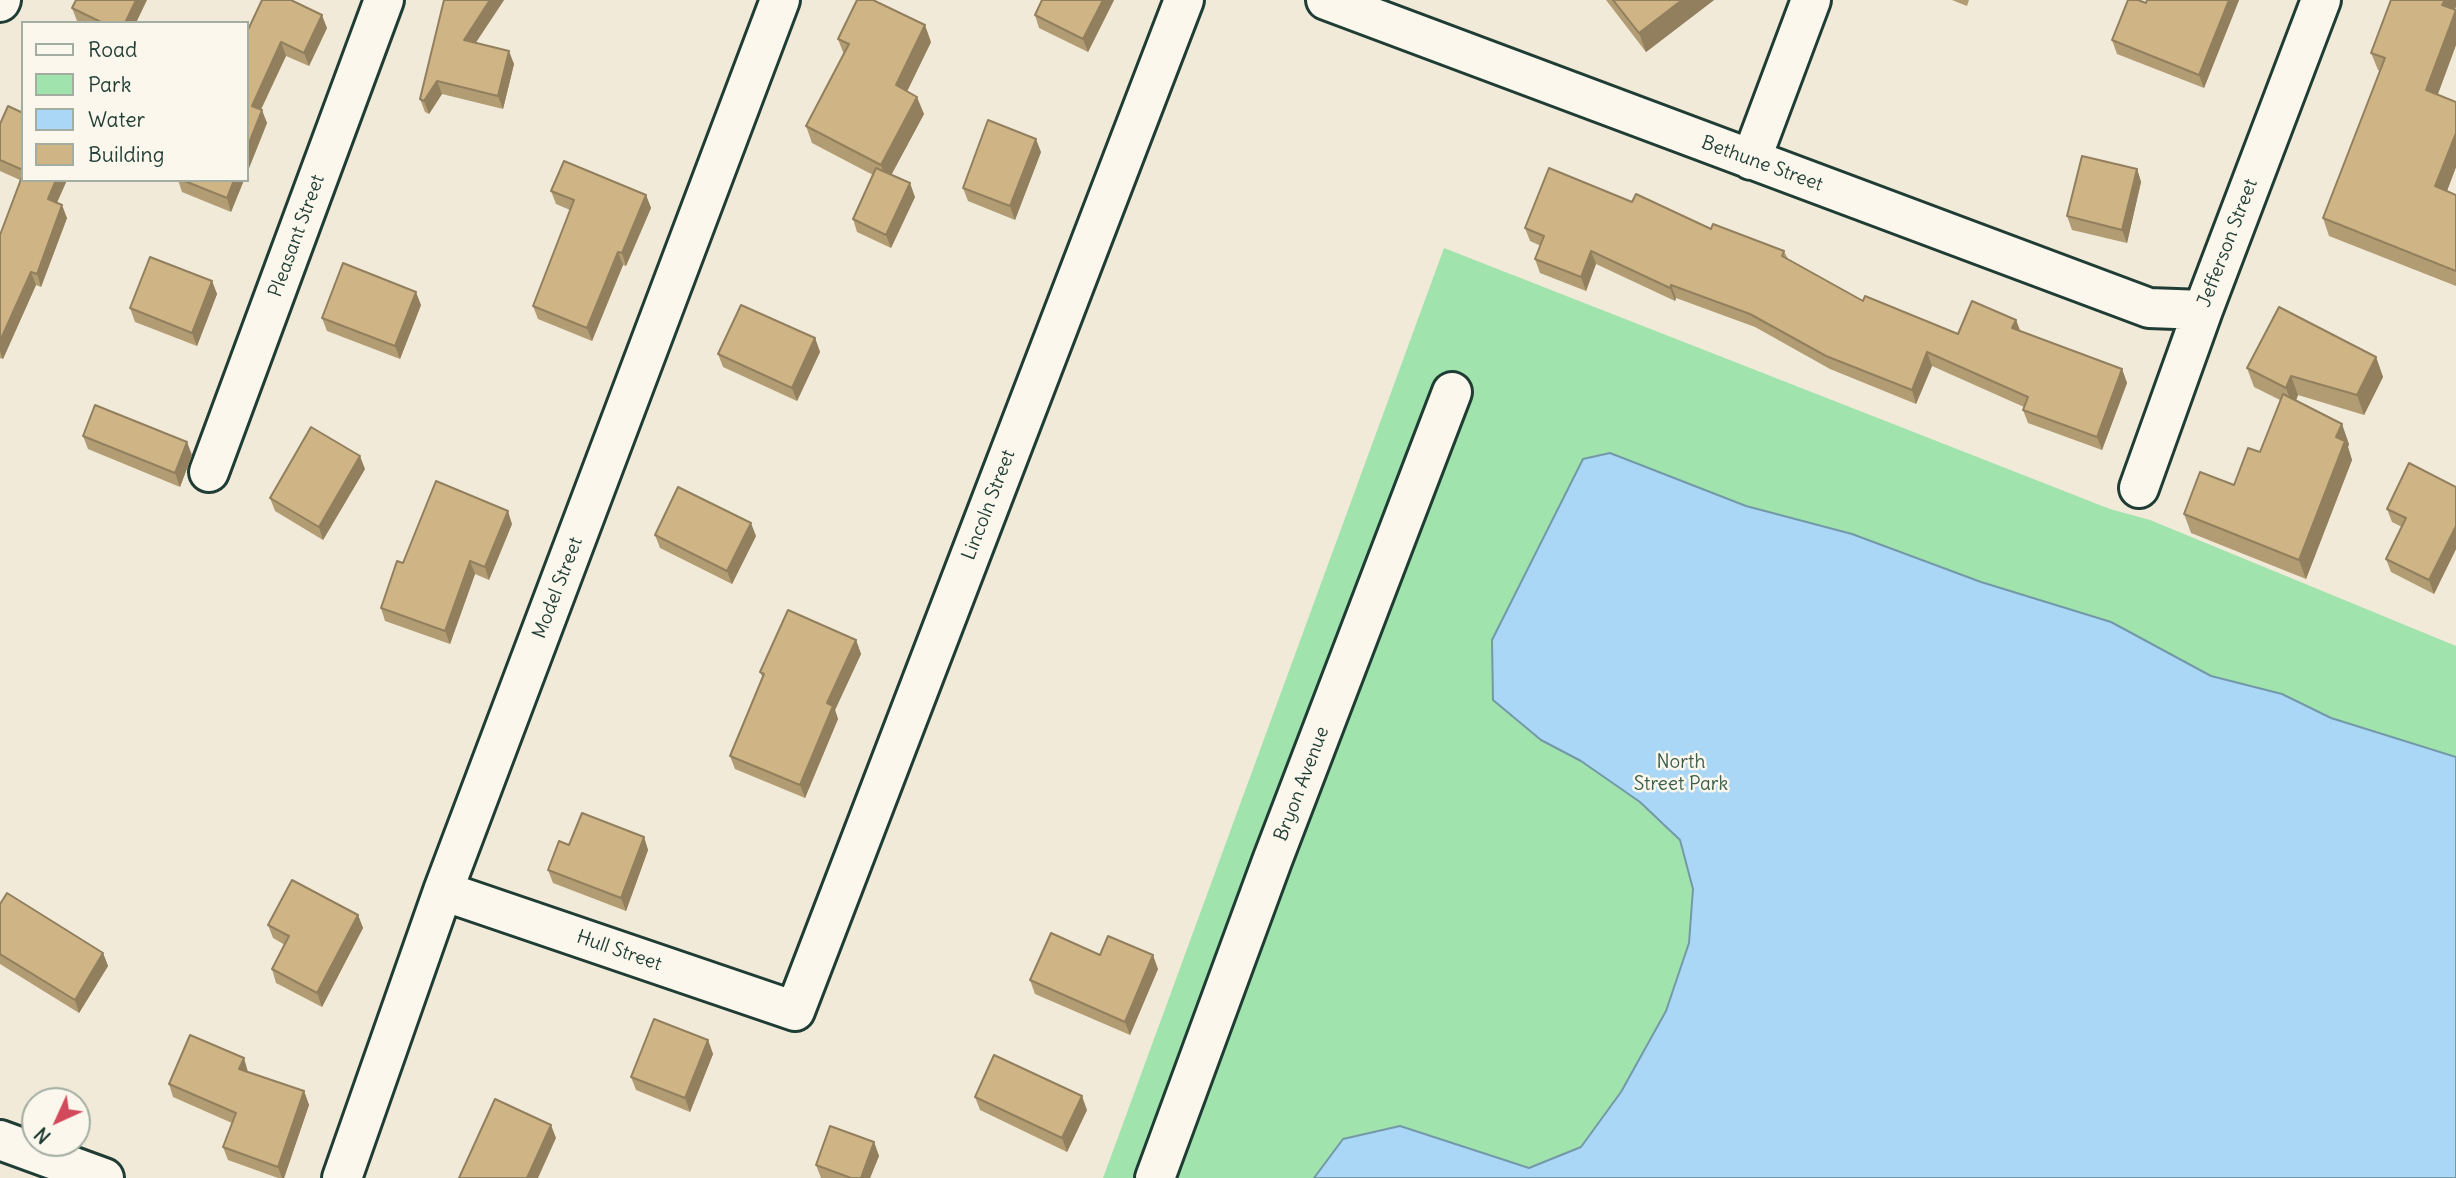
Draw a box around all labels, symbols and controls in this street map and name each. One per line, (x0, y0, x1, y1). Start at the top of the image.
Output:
legend (21, 21, 248, 182)
text: Road (88, 36, 137, 63)
text: Park (88, 71, 131, 98)
text: Water (88, 106, 145, 133)
street label: Bethune Street (1698, 131, 1826, 197)
text: Building (88, 141, 164, 168)
street label: Pleasant Street (264, 172, 330, 300)
street label: Jefferson Street (2193, 176, 2263, 310)
street label: Lincoln Street (958, 447, 1020, 563)
street label: Model Street (528, 534, 588, 642)
street label: Bryon Avenue (1270, 723, 1334, 845)
park label: North Street Park (1634, 752, 1728, 796)
street label: Hull Street (573, 926, 665, 976)
north arrow (21, 1087, 91, 1157)
text: N (29, 1122, 56, 1149)

